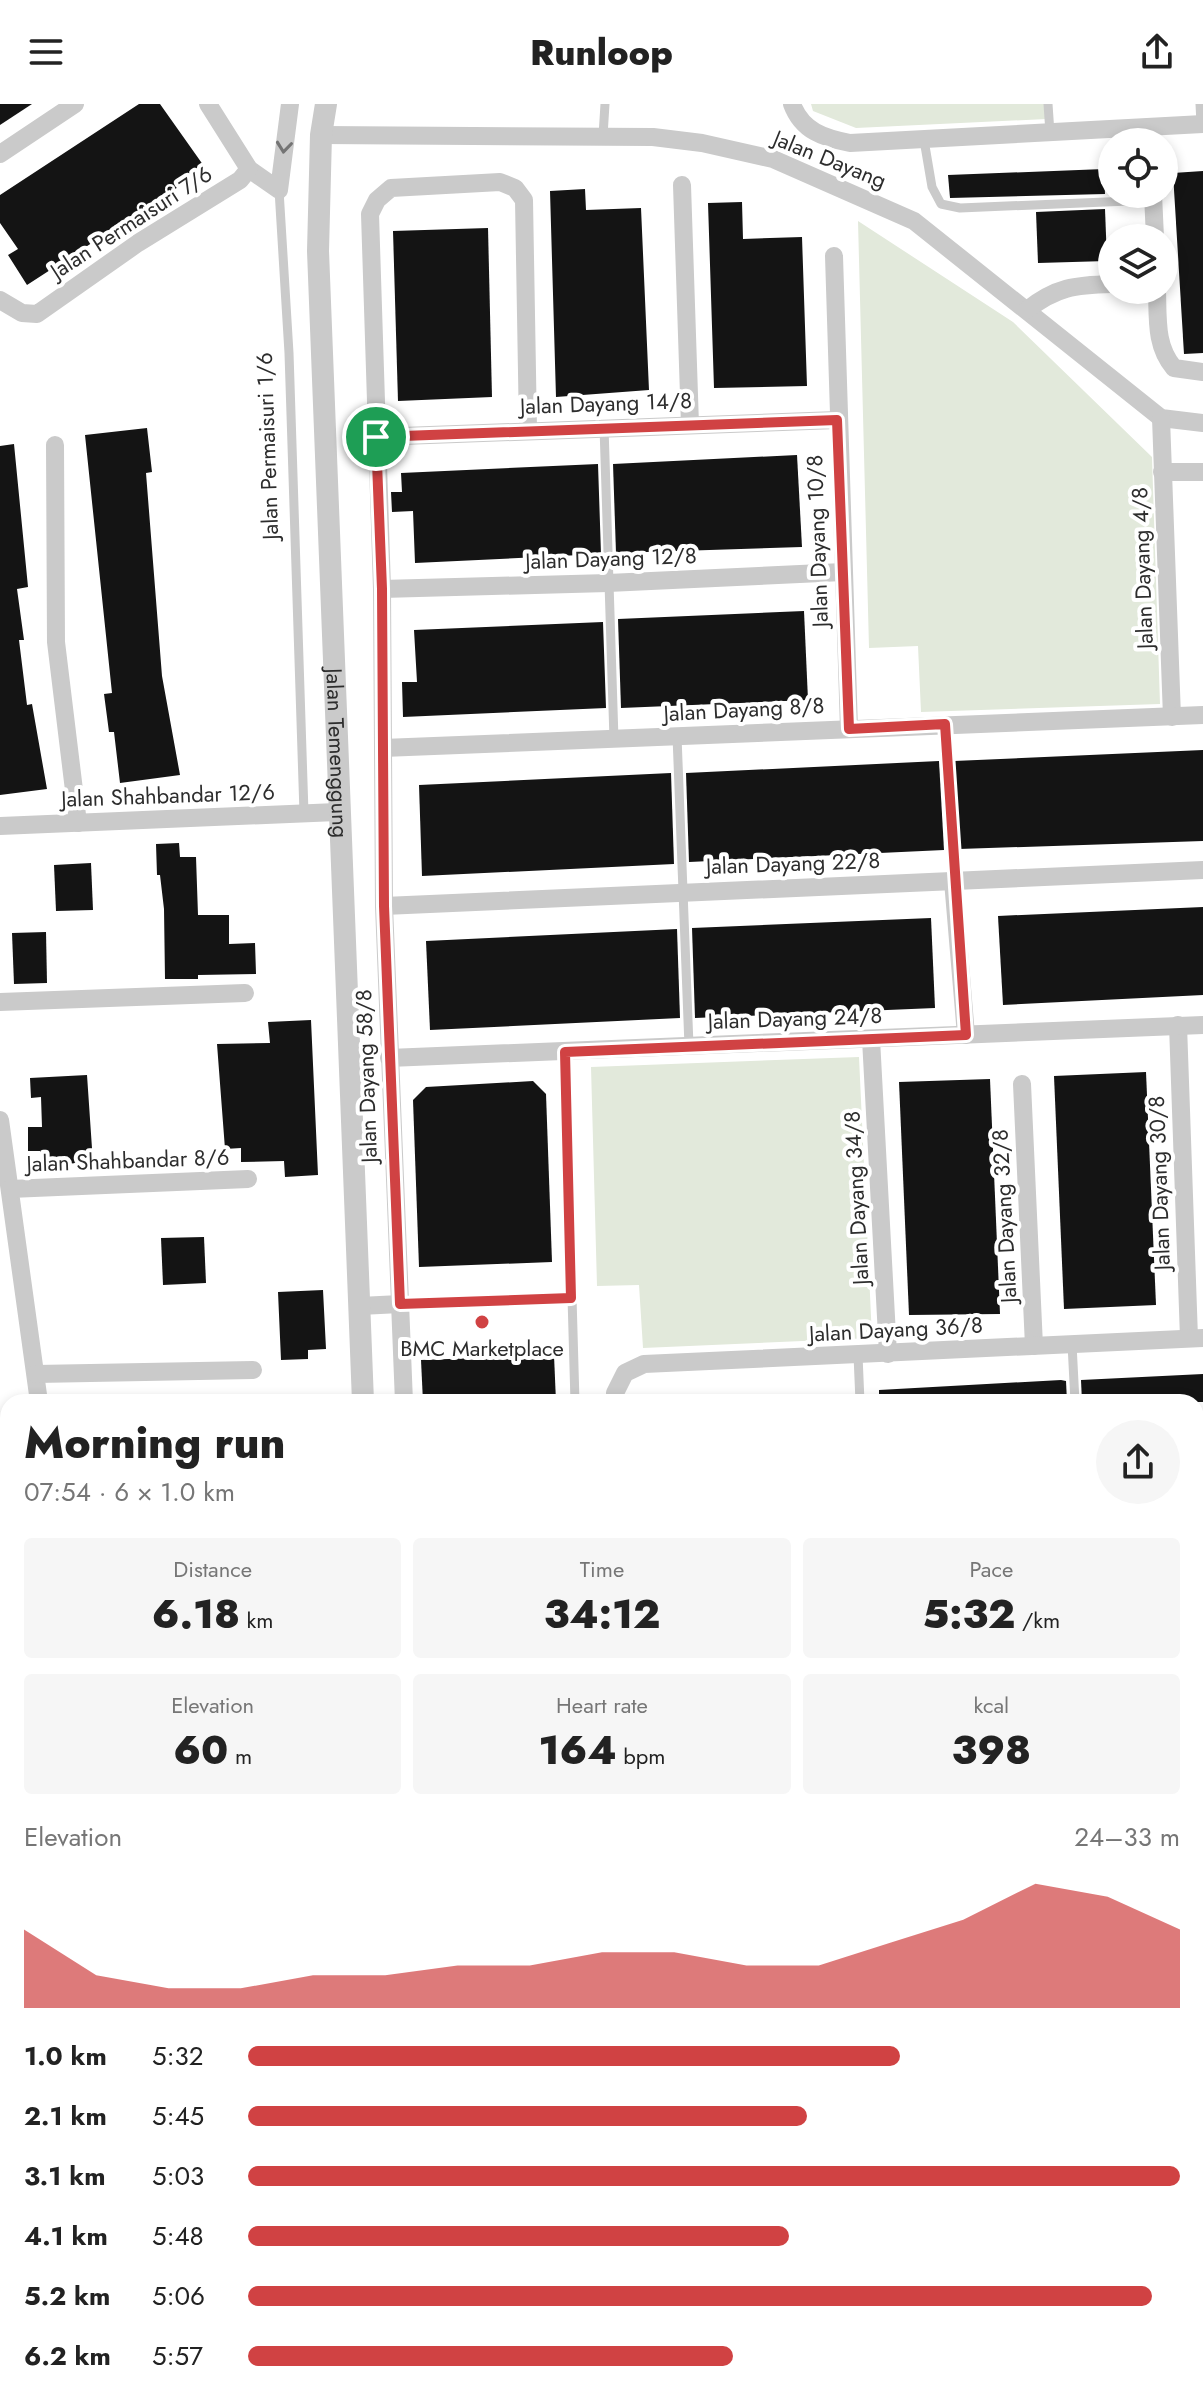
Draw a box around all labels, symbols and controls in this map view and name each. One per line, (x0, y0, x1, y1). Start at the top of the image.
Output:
text: Runloop (530, 26, 673, 78)
icon: menu (24, 30, 68, 74)
icon: share (1135, 30, 1179, 74)
street label: Jalan Dayang (766, 121, 891, 196)
map controls (1098, 128, 1178, 304)
button: locate (1098, 128, 1178, 208)
one-way arrow (275, 141, 292, 154)
street label: Jalan Permaisuri 7/6 (41, 158, 218, 288)
button: layers (1098, 224, 1178, 304)
street label: Jalan Permaisuri 1/6 (248, 352, 286, 543)
street label: Jalan Dayang 14/8 (516, 384, 693, 422)
pin (342, 403, 410, 471)
icon: arrive (354, 415, 398, 459)
street label: Jalan Dayang 10/8 (798, 454, 836, 631)
street label: Jalan Dayang 4/8 (1123, 486, 1161, 653)
street label: Jalan Dayang 12/8 (522, 539, 697, 577)
street label: Jalan Temenggung (318, 665, 357, 839)
street label: Jalan Dayang 8/8 (660, 689, 825, 729)
street label: Jalan Shahbandar 12/6 (58, 775, 275, 815)
street label: Jalan Dayang 22/8 (702, 844, 881, 882)
street label: Jalan Dayang 58/8 (347, 989, 385, 1166)
street label: Jalan Dayang 24/8 (704, 999, 883, 1037)
street label: Jalan Dayang 30/8 (1140, 1095, 1178, 1274)
street label: Jalan Dayang 34/8 (835, 1110, 877, 1289)
street label: Jalan Dayang 32/8 (983, 1128, 1025, 1307)
street label: Jalan Shahbandar 8/6 (23, 1140, 230, 1180)
street label: Jalan Dayang 36/8 (805, 1308, 984, 1350)
marker: BMC Marketplace (473, 1313, 491, 1331)
place label: BMC Marketplace (400, 1332, 564, 1364)
text: Morning run (24, 1411, 286, 1475)
button: share (1096, 1420, 1180, 1504)
text: 07:54 · 6 × 1.0 km (24, 1473, 235, 1511)
text: Distance (173, 1553, 252, 1585)
text: Time (580, 1553, 624, 1585)
text: Pace (969, 1553, 1013, 1585)
text: 6.18 (152, 1585, 240, 1643)
text: 34:12 (544, 1585, 660, 1643)
text: 5:32 (922, 1585, 1015, 1643)
text: km (240, 1604, 273, 1636)
text: /km (1015, 1604, 1060, 1636)
text: Elevation (171, 1689, 254, 1721)
text: Heart rate (556, 1689, 648, 1721)
text: kcal (974, 1689, 1009, 1721)
text: 60 (173, 1721, 228, 1779)
text: 164 (538, 1721, 617, 1779)
text: 398 (952, 1721, 1031, 1779)
text: m (228, 1740, 252, 1772)
text: bpm (617, 1740, 666, 1772)
text: Elevation (24, 1818, 122, 1856)
text: 24–33 m (1074, 1818, 1180, 1856)
text: 1.0 km (24, 2037, 107, 2075)
text: 5:32 (152, 2037, 203, 2075)
text: 2.1 km (24, 2097, 107, 2135)
text: 5:45 (152, 2097, 204, 2135)
text: 3.1 km (24, 2157, 105, 2195)
text: 5:03 (152, 2157, 204, 2195)
text: 4.1 km (24, 2217, 108, 2255)
text: 5:48 (152, 2217, 204, 2255)
text: 5.2 km (24, 2277, 110, 2315)
text: 5:06 (152, 2277, 205, 2315)
text: 6.2 km (24, 2337, 111, 2375)
text: 5:57 (152, 2337, 203, 2375)

